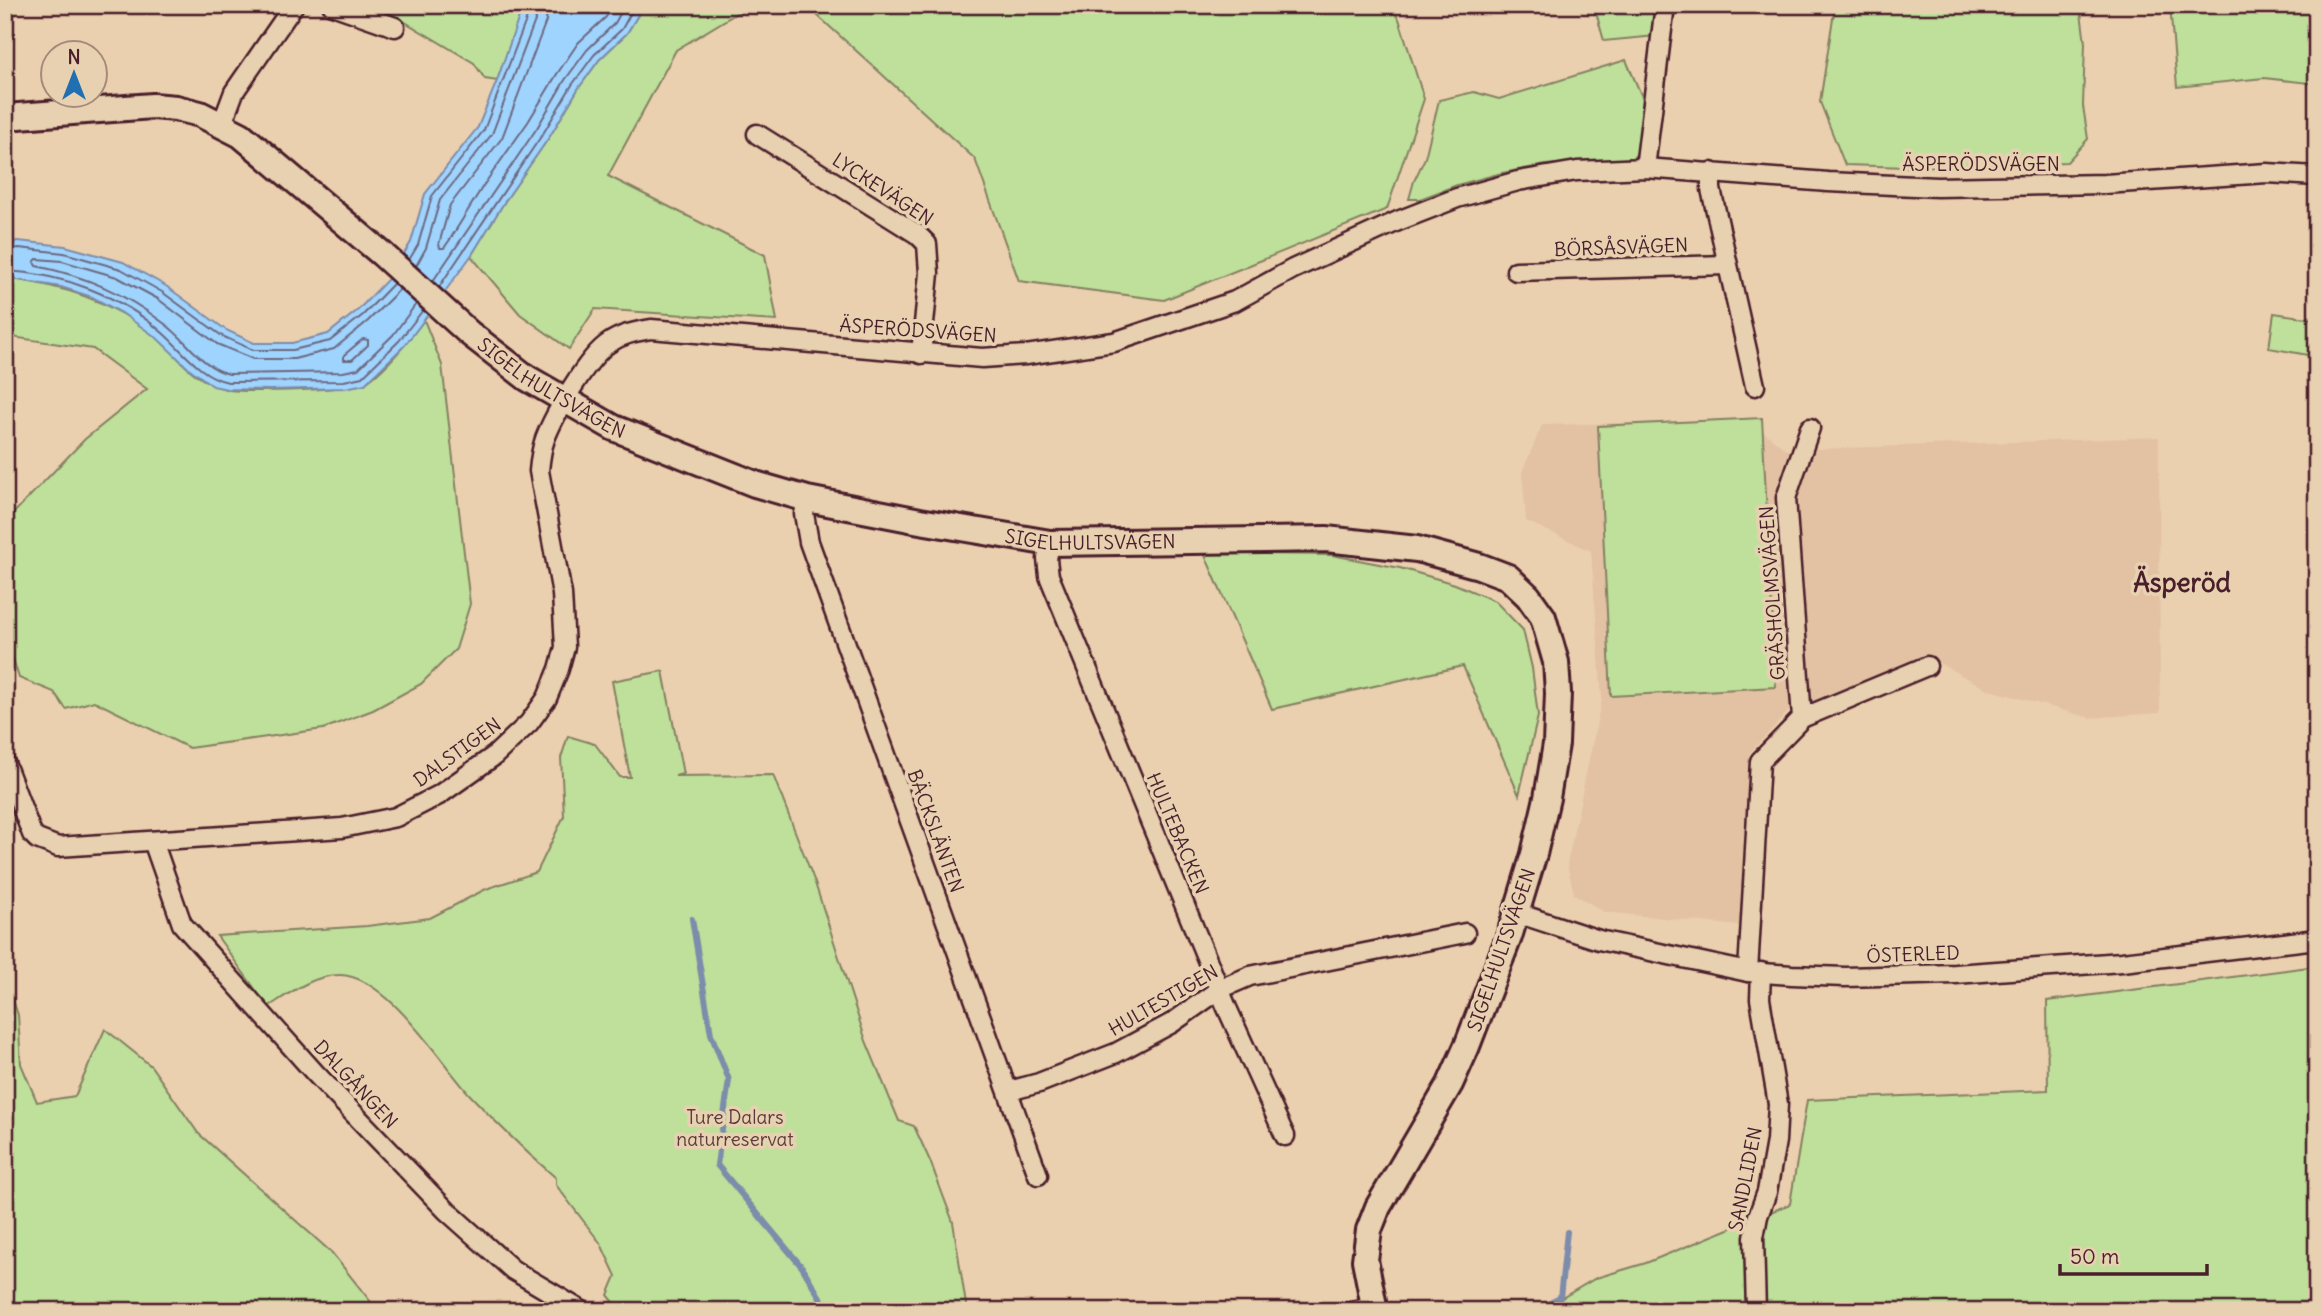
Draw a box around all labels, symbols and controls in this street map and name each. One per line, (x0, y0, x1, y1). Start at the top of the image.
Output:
north arrow (38, 38, 108, 108)
text: N (67, 45, 81, 69)
street label: LYCKEVÄGEN (828, 147, 938, 231)
street label: ÄSPERÖDSVÄGEN (1902, 152, 2060, 176)
street label: BÖRSÅSVÄGEN (1554, 233, 1688, 261)
street label: ÄSPERÖDSVÄGEN (839, 313, 997, 347)
street label: SIGELHULTSVÄGEN (473, 332, 629, 443)
street label: GRÄSHOLMSVÄGEN (1754, 505, 1790, 681)
street label: SIGELHULTSVÄGEN (1003, 524, 1176, 555)
district label: Äsperöd (2133, 565, 2231, 599)
street label: DALSTIGEN (408, 712, 506, 792)
street label: BÄCKSLÄNTEN (903, 766, 969, 896)
street label: HULTEBACKEN (1142, 769, 1214, 897)
street label: SIGELHULTSVÄGEN (1462, 865, 1540, 1035)
street label: ÖSTERLED (1866, 940, 1960, 968)
street label: HULTESTIGEN (1104, 959, 1222, 1041)
street label: DALGÅNGEN (309, 1035, 403, 1133)
park label: Ture Dalars naturreservat (676, 1105, 794, 1151)
street label: SANDLIDEN (1723, 1125, 1767, 1233)
scale bar (2060, 1232, 2206, 1276)
text: 50 m (2070, 1243, 2119, 1270)

